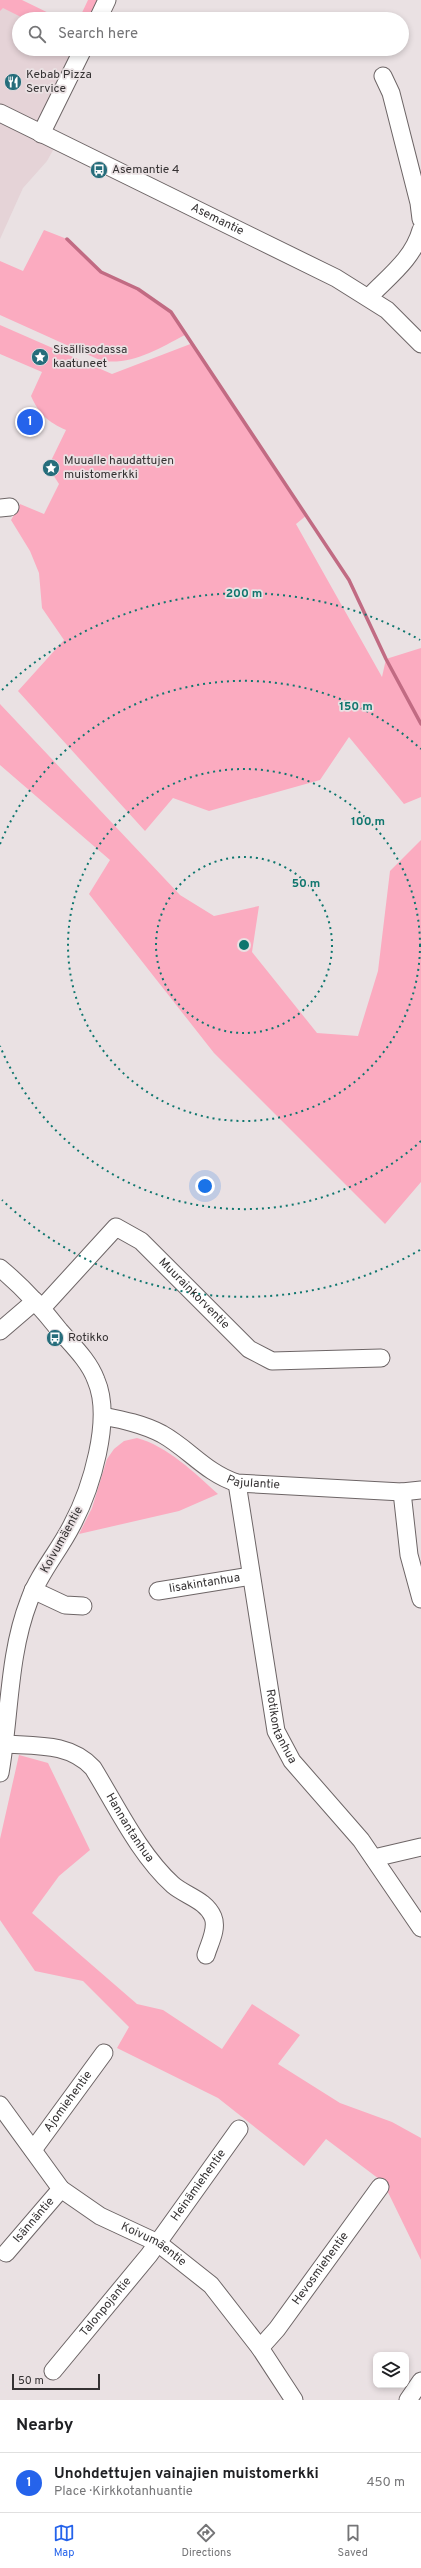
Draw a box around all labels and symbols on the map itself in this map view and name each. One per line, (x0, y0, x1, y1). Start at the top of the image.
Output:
place label: Kebab Pizza Service (26, 67, 92, 97)
restaurant icon: Kebab Pizza Service (3, 72, 23, 92)
bus stop icon: Asemantie 4 (89, 160, 109, 180)
place label: Asemantie 4 (112, 162, 180, 178)
street label: Asemantie (188, 200, 246, 239)
place label: Sisällisodassa kaatuneet (53, 342, 127, 372)
place icon: Sisällisodassa kaatuneet (30, 347, 50, 367)
pin: 1 (17, 407, 43, 437)
place label: Muualle haudattujen muistomerkki (64, 453, 174, 483)
place icon: Muualle haudattujen muistomerkki (41, 458, 61, 478)
text: 200 m (226, 586, 262, 602)
text: 150 m (339, 699, 373, 715)
text: 100 m (351, 814, 385, 830)
text: 50 m (292, 876, 320, 892)
centre of rings (237, 938, 251, 952)
your location (195, 1176, 215, 1196)
street label: Muurainkorventie (155, 1255, 233, 1333)
bus stop icon: Rotikko (45, 1328, 65, 1348)
place label: Rotikko (68, 1330, 109, 1346)
street label: Pajulantie (224, 1472, 280, 1493)
street label: Koivumäentie (37, 1504, 87, 1576)
street label: Iisakintanhua (168, 1570, 241, 1597)
street label: Rotikontanhua (262, 1688, 300, 1767)
street label: Hannantanhua (102, 1790, 157, 1866)
street label: Ajomiehentie (41, 2068, 96, 2135)
street label: Heinämiehentie (168, 2146, 230, 2225)
street label: Isännäntie (10, 2194, 58, 2247)
street label: Koivumäentie (118, 2219, 189, 2270)
street label: Hevosmiehentie (289, 2229, 353, 2308)
street label: Talonpojantie (77, 2274, 135, 2340)
scale bar (12, 2372, 100, 2391)

